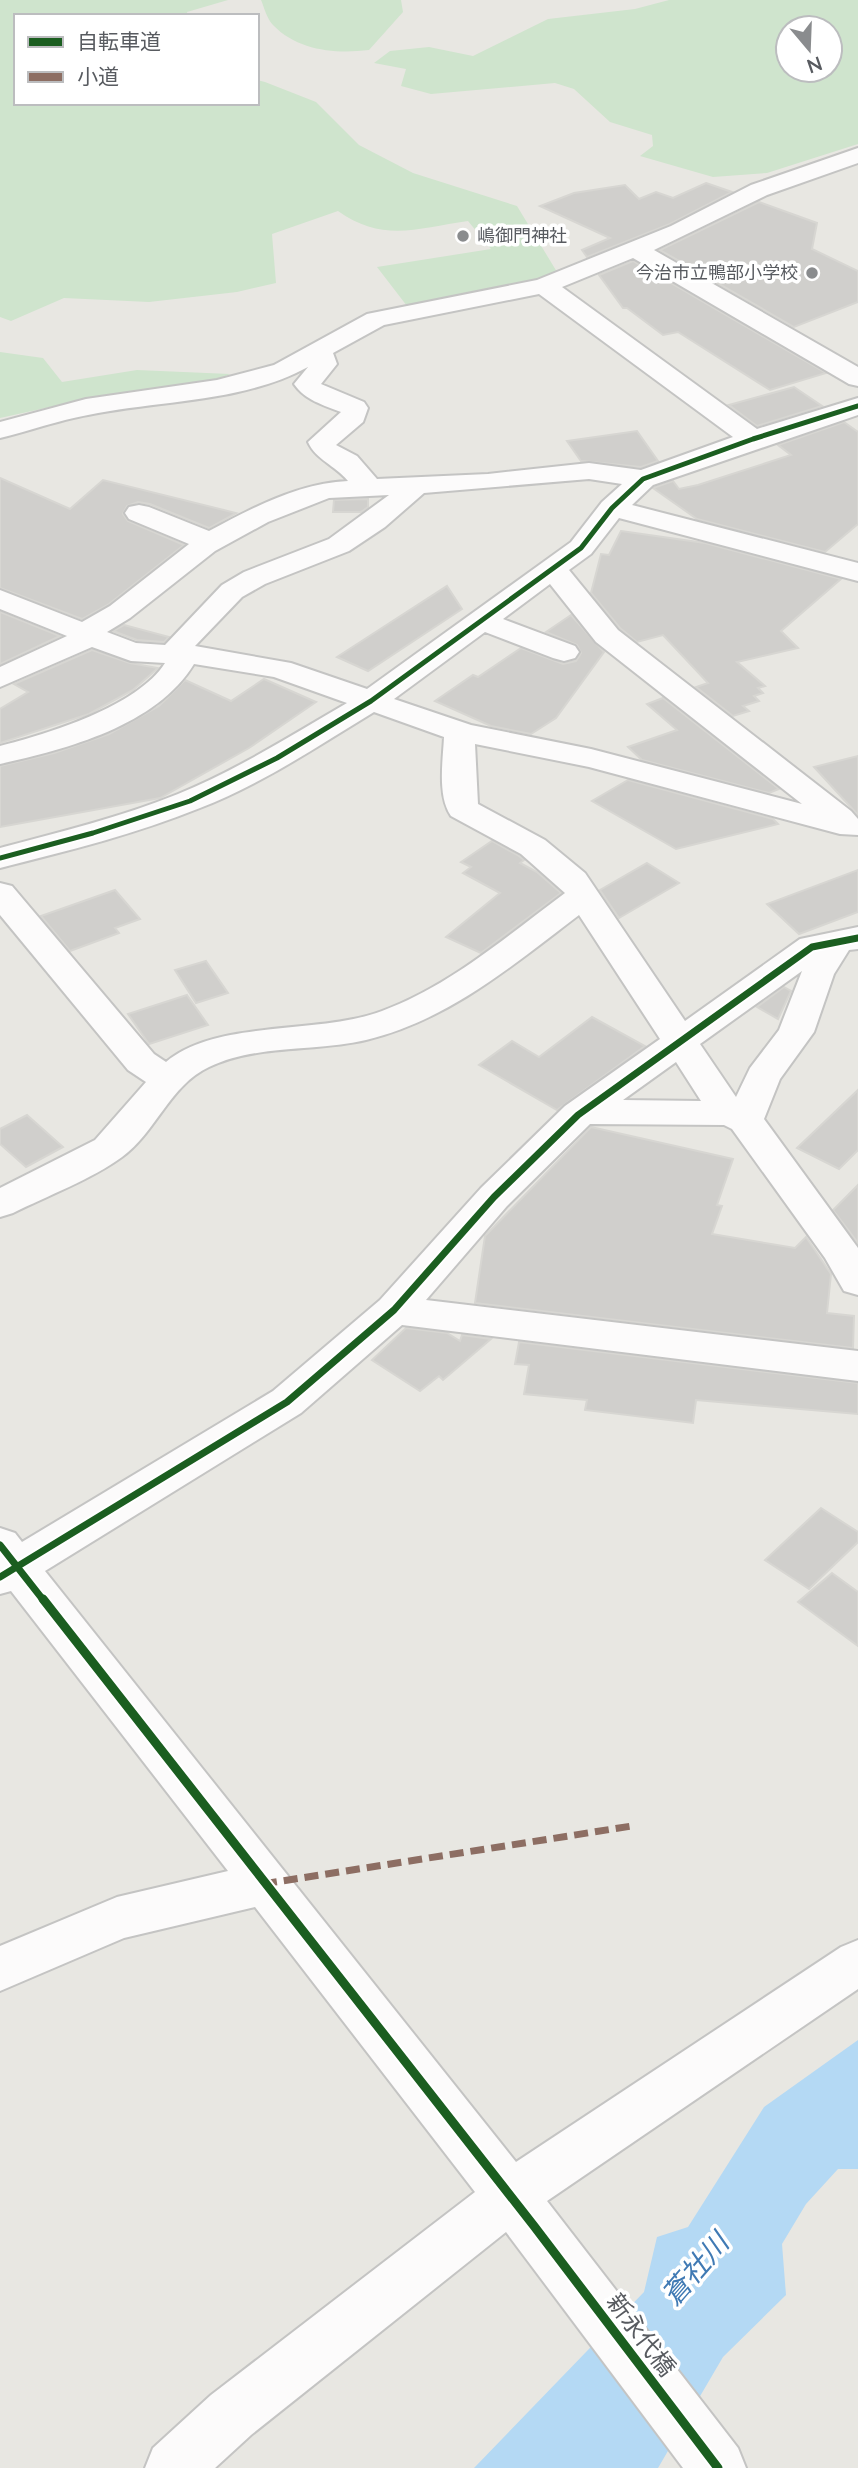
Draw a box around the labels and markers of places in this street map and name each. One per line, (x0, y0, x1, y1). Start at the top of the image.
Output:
place label: 嶋御門神社 (477, 224, 567, 246)
marker: 嶋御門神社 (455, 228, 471, 244)
place label: 今治市立鴨部小学校 (636, 261, 798, 283)
marker: 今治市立鴨部小学校 (804, 265, 820, 281)

